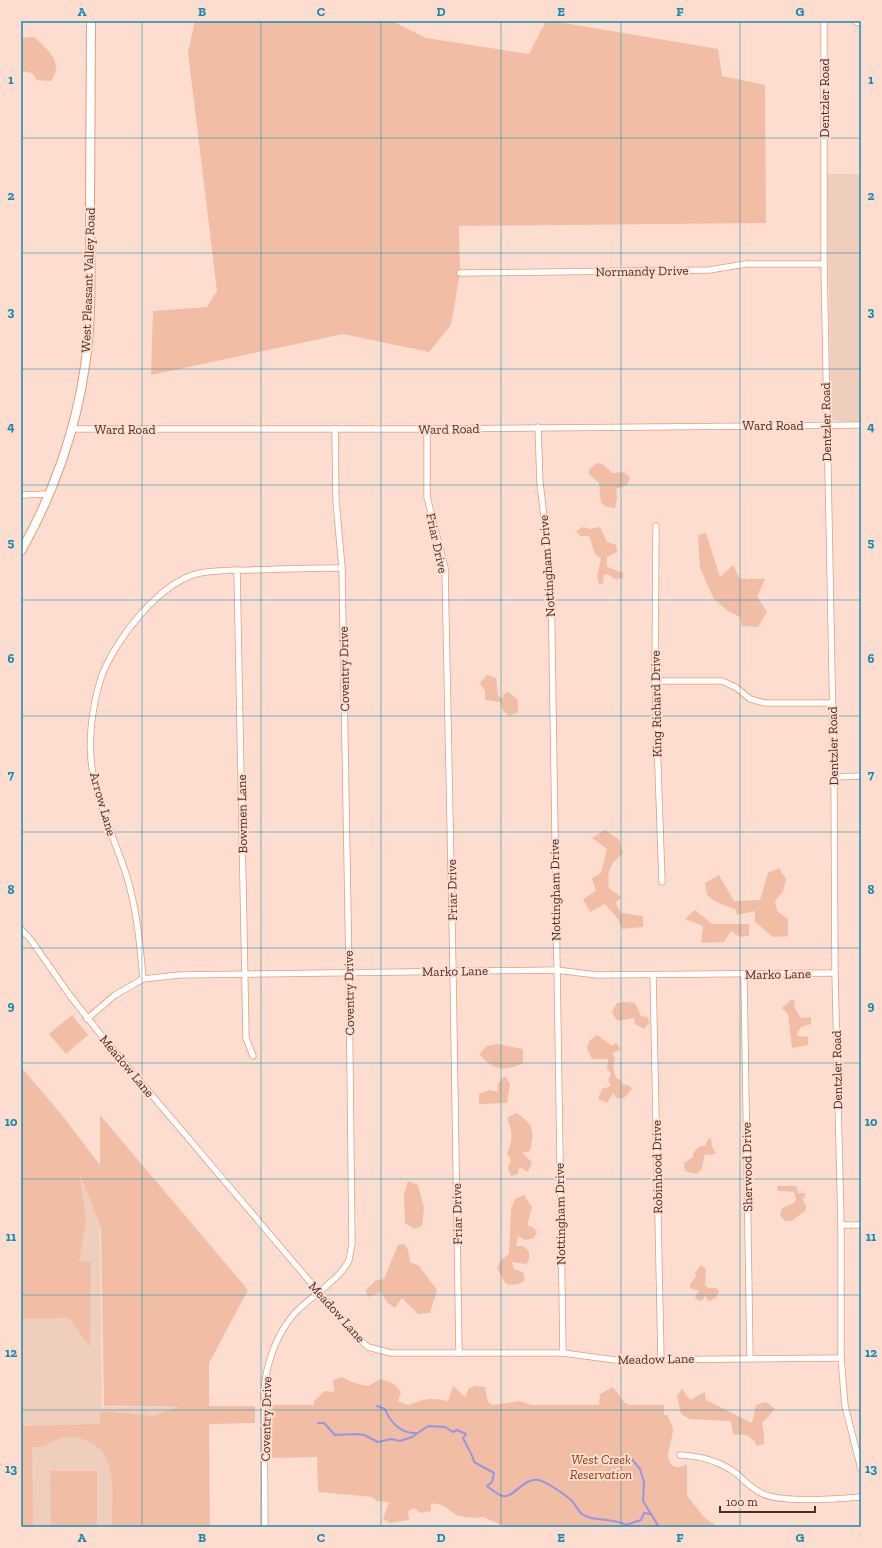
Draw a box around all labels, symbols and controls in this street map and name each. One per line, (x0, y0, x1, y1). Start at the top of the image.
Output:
text: A (78, 4, 87, 19)
text: B (198, 4, 206, 19)
text: C (317, 4, 325, 19)
text: D (436, 4, 446, 19)
text: E (557, 4, 565, 19)
text: F (676, 4, 684, 19)
text: G (796, 4, 805, 19)
street label: Dentzler Road (817, 58, 832, 138)
text: 1 (8, 72, 14, 87)
text: 1 (868, 72, 874, 87)
text: 2 (8, 188, 15, 203)
text: 2 (868, 188, 875, 203)
street label: West Pleasant Valley Road (78, 207, 98, 353)
street label: Normandy Drive (595, 263, 689, 279)
text: 3 (8, 304, 15, 319)
text: 3 (868, 304, 875, 319)
street label: Dentzler Road (818, 382, 834, 462)
street label: Ward Road (742, 418, 804, 433)
text: 4 (7, 419, 15, 434)
text: 4 (867, 419, 875, 434)
street label: Ward Road (418, 421, 480, 437)
street label: Ward Road (94, 422, 156, 437)
street label: Friar Drive (423, 511, 451, 575)
street label: Nottingham Drive (536, 515, 558, 617)
text: 5 (8, 535, 15, 550)
text: 5 (868, 535, 875, 550)
street label: Coventry Drive (336, 626, 352, 712)
street label: King Richard Drive (648, 650, 664, 758)
text: 6 (8, 651, 15, 666)
text: 6 (868, 651, 875, 666)
street label: Dentzler Road (825, 706, 841, 786)
text: 7 (8, 767, 15, 782)
text: 7 (868, 767, 875, 782)
street label: Arrow Lane (87, 770, 119, 838)
street label: Bowmen Lane (234, 774, 250, 854)
street label: Nottingham Drive (547, 839, 563, 941)
street label: Friar Drive (444, 859, 460, 921)
text: 8 (7, 882, 15, 897)
text: 8 (867, 882, 875, 897)
street label: Coventry Drive (341, 950, 357, 1036)
street label: Marko Lane (422, 963, 488, 979)
street label: Marko Lane (745, 966, 811, 982)
text: 9 (8, 998, 15, 1013)
text: 9 (868, 998, 875, 1013)
street label: Dentzler Road (829, 1030, 845, 1110)
street label: Meadow Lane (97, 1032, 157, 1100)
text: 10 (5, 1114, 18, 1129)
text: 10 (865, 1114, 878, 1129)
street label: Robinhood Drive (649, 1120, 665, 1214)
street label: Sherwood Drive (739, 1122, 755, 1212)
street label: Nottingham Drive (552, 1163, 568, 1265)
street label: Friar Drive (449, 1183, 465, 1245)
text: 11 (6, 1229, 17, 1244)
text: 11 (866, 1229, 877, 1244)
street label: Meadow Lane (306, 1278, 368, 1346)
text: 12 (5, 1345, 17, 1360)
text: 12 (865, 1345, 877, 1360)
street label: Meadow Lane (617, 1351, 695, 1367)
street label: Coventry Drive (258, 1376, 274, 1462)
park label: West Creek Reservation (570, 1452, 632, 1482)
text: 13 (5, 1461, 17, 1476)
text: 13 (865, 1461, 877, 1476)
scale bar (720, 1488, 815, 1514)
text: 100 m (726, 1495, 758, 1509)
text: A (78, 1530, 87, 1545)
text: B (198, 1530, 206, 1545)
text: C (317, 1530, 325, 1545)
text: D (436, 1530, 446, 1545)
text: E (557, 1530, 565, 1545)
text: F (676, 1530, 684, 1545)
text: G (796, 1530, 805, 1545)

